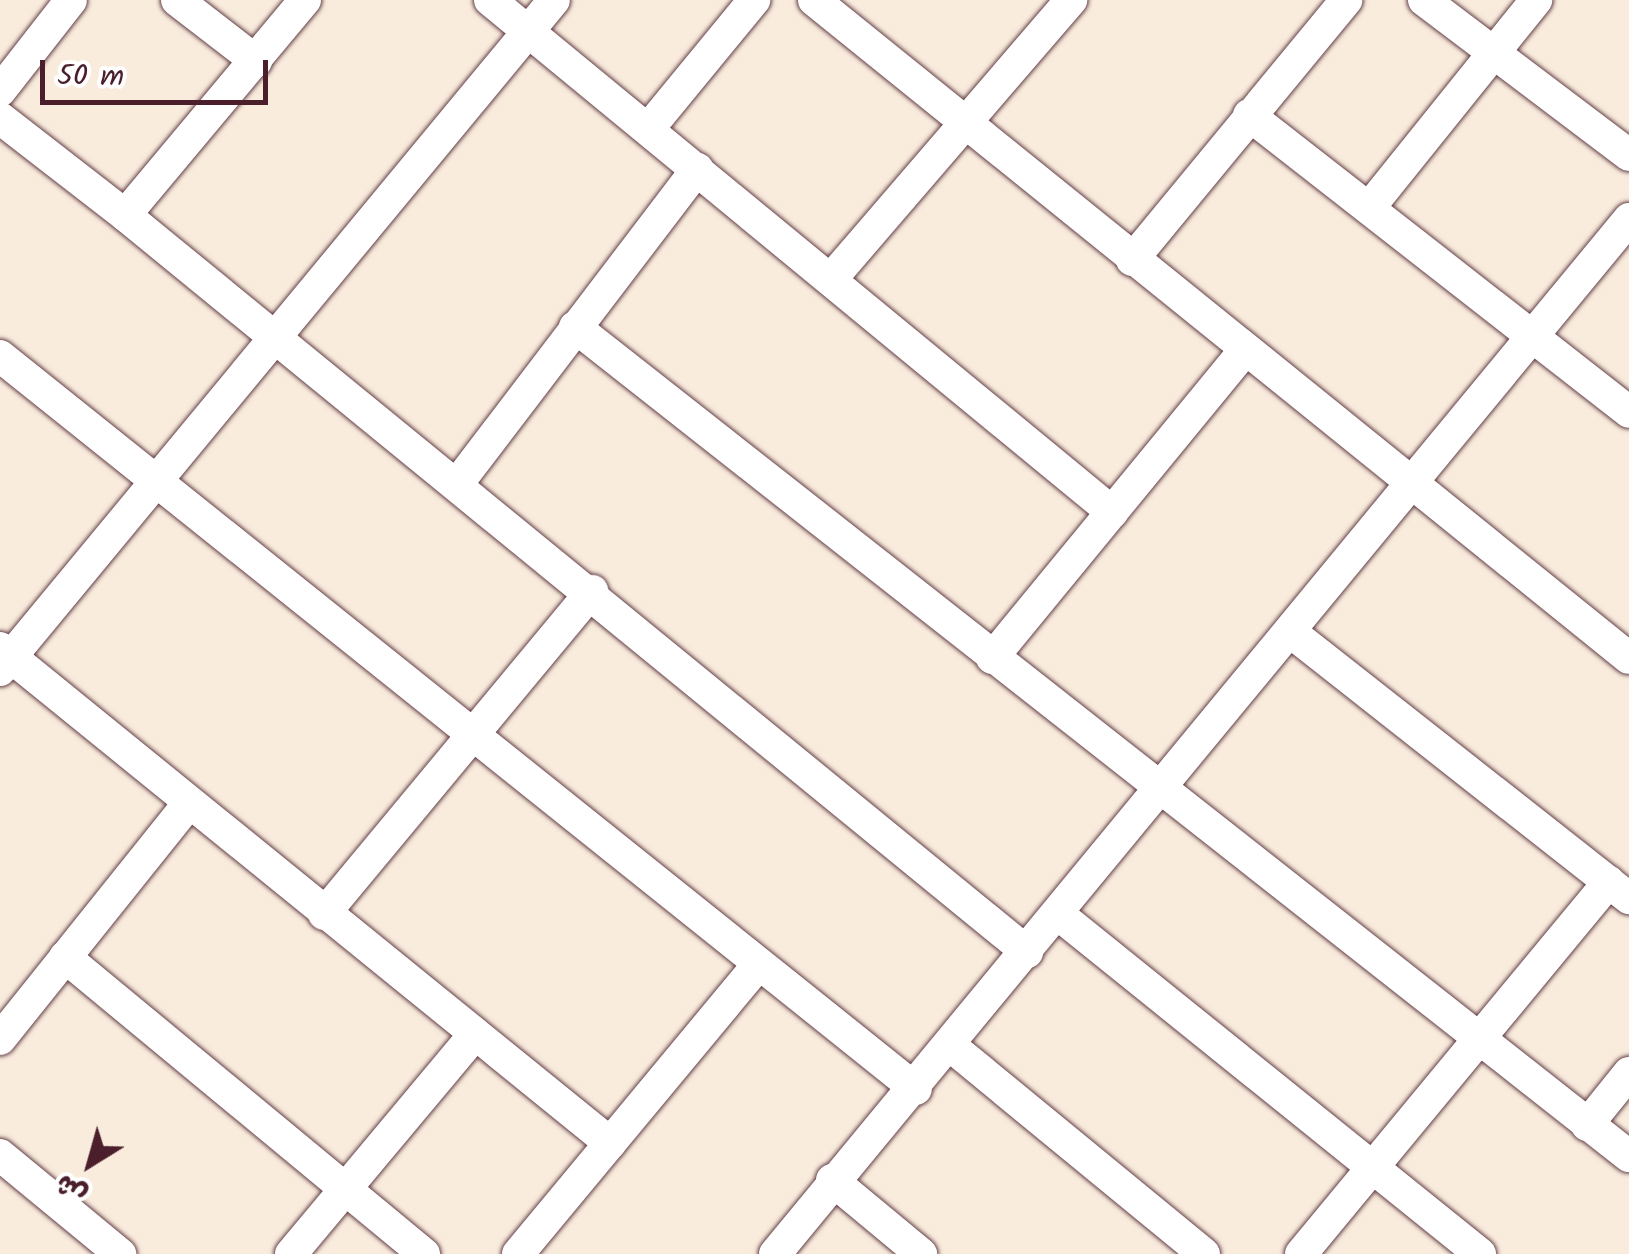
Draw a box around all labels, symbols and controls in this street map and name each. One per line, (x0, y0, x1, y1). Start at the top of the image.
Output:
scale bar (45, 40, 272, 102)
text: 50 m (57, 53, 124, 101)
north arrow (40, 1114, 140, 1214)
text: ش (46, 1161, 97, 1216)

